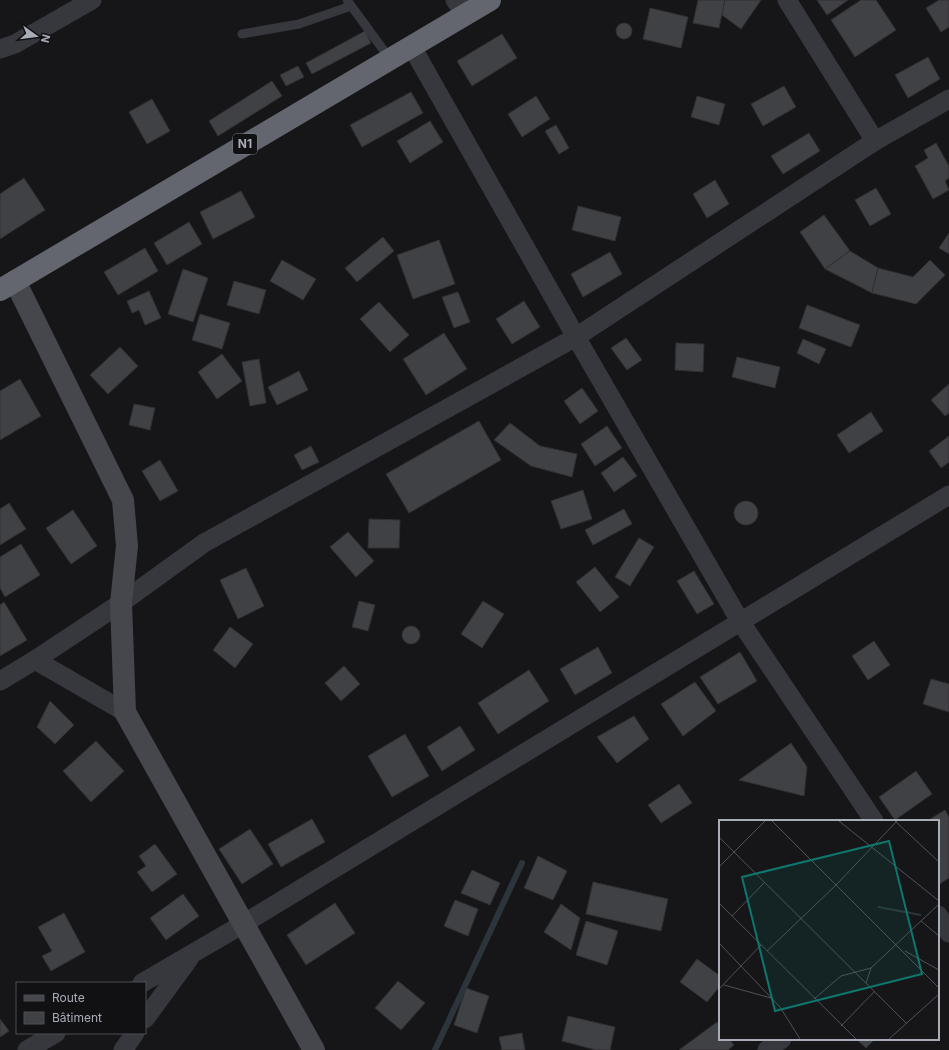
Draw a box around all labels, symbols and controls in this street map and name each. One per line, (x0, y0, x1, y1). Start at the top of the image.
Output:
north arrow (16, 16, 56, 56)
text: N (38, 33, 54, 44)
road number: N1 (233, 134, 257, 154)
inset map (719, 820, 939, 1040)
legend (16, 982, 146, 1034)
text: Route (52, 990, 85, 1005)
text: Bâtiment (52, 1010, 102, 1025)

